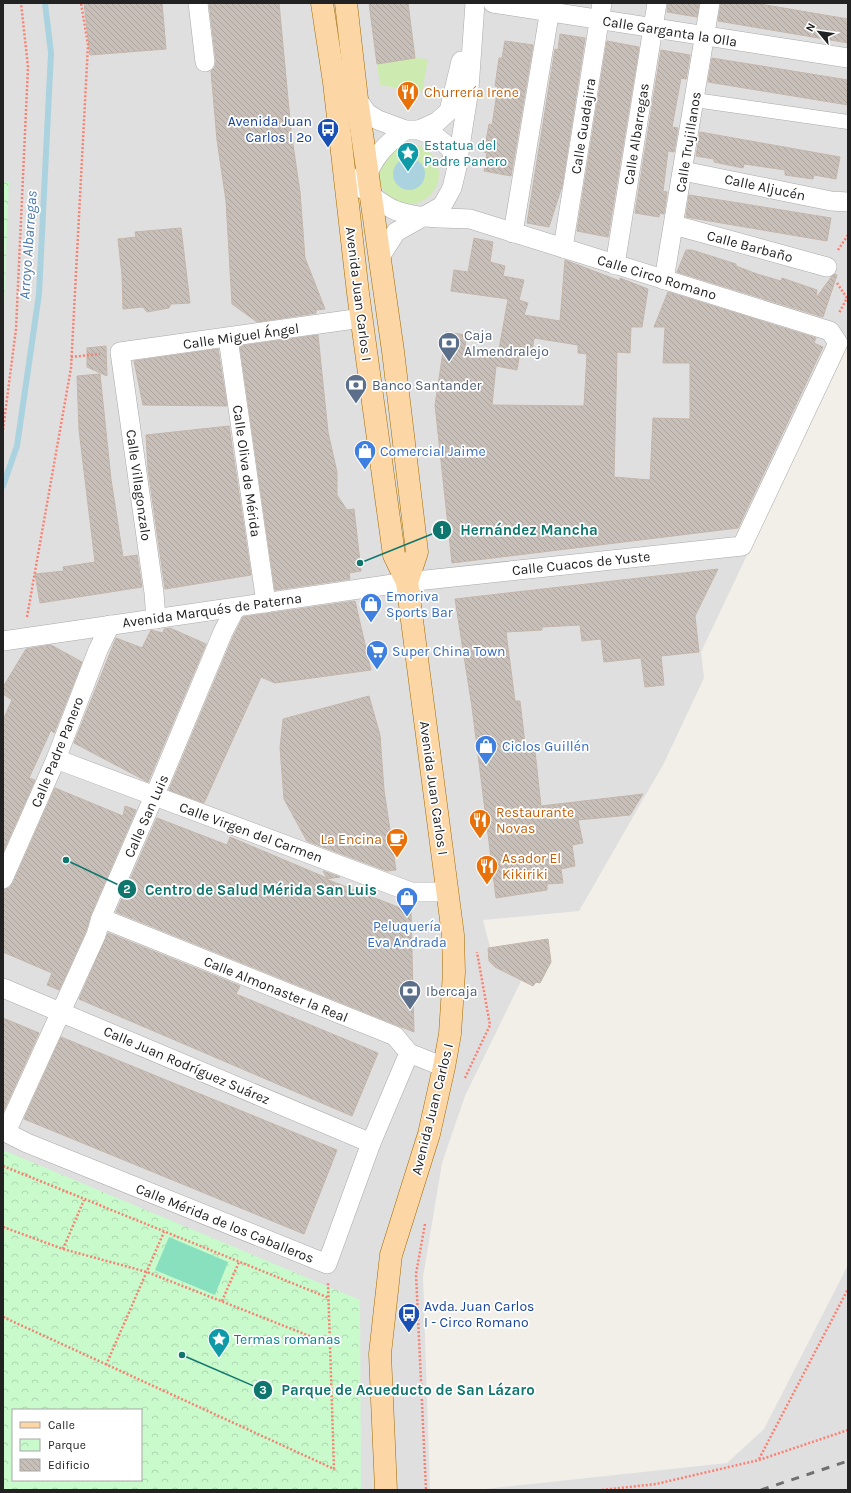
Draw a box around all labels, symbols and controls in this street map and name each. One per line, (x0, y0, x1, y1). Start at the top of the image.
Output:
street label: Calle Garganta la Olla (601, 12, 738, 51)
north arrow (799, 12, 839, 52)
text: N (803, 21, 818, 34)
street label: Calle Guadajira (567, 77, 599, 175)
restaurant icon: Churrería Irene (395, 79, 421, 112)
street label: Calle Albarregas (620, 82, 653, 186)
place label: Churrería Irene (424, 84, 519, 101)
street label: Calle Trujillanos (672, 91, 705, 194)
place label: Avenida Juan Carlos I 2º (228, 113, 312, 146)
bus stop icon: Avenida Juan Carlos I 2º (315, 116, 341, 149)
place label: Estatua del Padre Panero (424, 137, 507, 170)
place icon: Estatua del Padre Panero (395, 140, 421, 173)
street label: Calle Aljucén (723, 171, 807, 204)
water label: Arroyo Albarregas (15, 190, 41, 300)
street label: Avenida Juan Carlos I (342, 226, 375, 362)
street label: Calle Barbaño (705, 227, 795, 266)
street label: Calle Circo Romano (595, 251, 719, 304)
street label: Calle Miguel Ángel (182, 319, 300, 353)
place label: Caja Almendralejo (464, 327, 549, 360)
bank icon: Caja Almendralejo (436, 330, 462, 363)
bank icon: Banco Santander (343, 372, 369, 405)
place label: Banco Santander (372, 377, 483, 394)
street label: Calle Oliva de Mérida (229, 404, 264, 538)
street label: Calle Villagonzalo (122, 428, 155, 542)
shop icon: Comercial Jaime (352, 438, 378, 471)
place label: Comercial Jaime (380, 443, 486, 460)
callout: Hernández Mancha (432, 516, 605, 543)
text: Hernández Mancha (460, 521, 598, 539)
text: 1 (440, 523, 444, 537)
street label: Calle Cuacos de Yuste (511, 548, 651, 579)
place label: Emoriva Sports Bar (386, 588, 454, 621)
street label: Avenida Marqués de Paterna (121, 589, 303, 632)
shop icon: Emoriva Sports Bar (358, 591, 384, 624)
supermarket icon: Super China Town (364, 638, 390, 671)
place label: Super China Town (392, 643, 506, 660)
street label: Calle Padre Panero (28, 694, 87, 810)
street label: Avenida Juan Carlos I (416, 720, 451, 856)
shop icon: Ciclos Guillén (473, 733, 499, 766)
place label: Ciclos Guillén (502, 738, 589, 755)
street label: Calle San Luis (121, 772, 172, 860)
street label: Calle Virgen del Carmen (177, 799, 325, 866)
place label: Restaurante Novas (496, 804, 574, 837)
restaurant icon: Restaurante Novas (467, 807, 493, 840)
cafe icon: La Encina (384, 826, 410, 859)
place label: La Encina (321, 831, 382, 848)
place label: Asador El Kikiriki (502, 850, 561, 883)
restaurant icon: Asador El Kikiriki (474, 853, 500, 886)
callout: Centro de Salud Mérida San Luis (117, 876, 384, 903)
text: Centro de Salud Mérida San Luis (145, 881, 377, 899)
text: 2 (123, 882, 131, 896)
shop icon: Peluquería Eva Andrada (394, 885, 420, 918)
place label: Peluquería Eva Andrada (367, 918, 447, 951)
street label: Calle Almonaster la Real (201, 953, 350, 1026)
bank icon: Ibercaja (397, 978, 423, 1011)
place label: Ibercaja (426, 983, 478, 1000)
street label: Calle Juan Rodríguez Suárez (101, 1023, 273, 1108)
street label: Avenida Juan Carlos I (408, 1042, 457, 1177)
street label: Calle Mérida de los Caballeros (133, 1180, 316, 1267)
place label: Avda. Juan Carlos I - Circo Romano (424, 1298, 534, 1331)
bus stop icon: Avda. Juan Carlos I - Circo Romano (396, 1301, 422, 1334)
place icon: Termas romanas (206, 1326, 232, 1359)
place label: Termas romanas (234, 1331, 341, 1348)
callout: Parque de Acueducto de San Lázaro (253, 1376, 543, 1403)
text: Parque de Acueducto de San Lázaro (281, 1381, 535, 1399)
text: 3 (259, 1383, 267, 1397)
legend (12, 1409, 142, 1481)
text: Calle (48, 1418, 75, 1432)
text: Parque (48, 1438, 86, 1452)
text: Edificio (48, 1458, 89, 1472)

